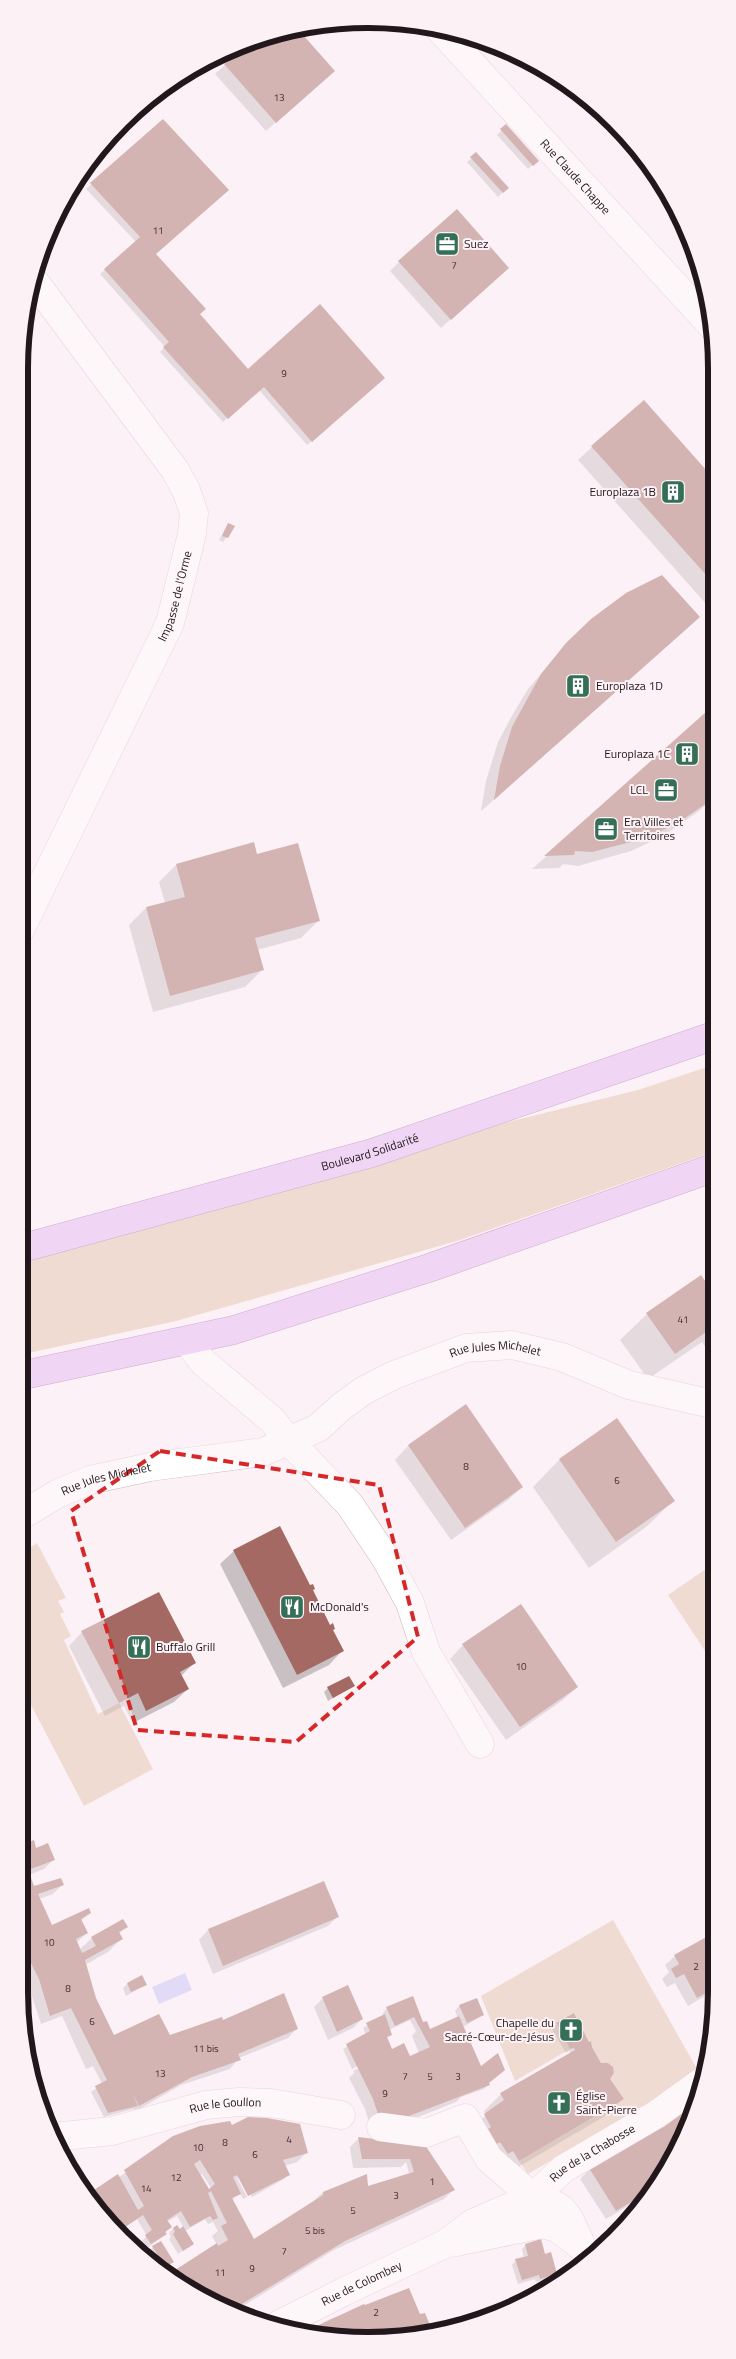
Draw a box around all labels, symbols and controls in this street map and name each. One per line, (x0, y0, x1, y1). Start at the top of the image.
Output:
house number: 13 (273, 90, 285, 105)
street label: Rue Claude Chappe (536, 134, 615, 219)
house number: 11 (152, 223, 164, 238)
office icon: Suez (434, 231, 460, 257)
place label: Suez (464, 234, 488, 253)
house number: 7 (451, 258, 457, 273)
house number: 9 (281, 366, 287, 381)
building icon: Europlaza 1B (660, 479, 686, 505)
place label: Europlaza 1B (589, 482, 656, 501)
street label: Impasse de l'Orme (152, 549, 196, 645)
building icon: Europlaza 1D (565, 673, 591, 699)
place label: Europlaza 1D (596, 676, 663, 695)
building icon: Europlaza 1C (674, 741, 700, 767)
place label: Europlaza 1C (604, 744, 670, 763)
office icon: LCL (653, 777, 679, 803)
place label: LCL (630, 780, 648, 799)
place label: Era Villes et Territoires (624, 812, 684, 845)
office icon: Era Villes et Territoires (593, 816, 619, 842)
street label: Boulevard Solidarité (319, 1128, 421, 1175)
house number: 41 (677, 1312, 689, 1327)
street label: Rue Jules Michelet (446, 1335, 544, 1362)
street label: Rue Jules Michelet (58, 1457, 153, 1500)
house number: 8 (463, 1459, 469, 1474)
house number: 6 (614, 1473, 620, 1488)
restaurant icon: McDonald's (279, 1594, 305, 1620)
place label: McDonald's (310, 1597, 369, 1616)
restaurant icon: Buffalo Grill (126, 1634, 152, 1660)
place label: Buffalo Grill (156, 1637, 215, 1656)
house number: 10 (515, 1659, 527, 1674)
house number: 10 (43, 1935, 55, 1950)
house number: 2 (693, 1959, 699, 1974)
house number: 8 (65, 1981, 71, 1996)
place label: Chapelle du Sacré-Cœur-de-Jésus (445, 2013, 554, 2046)
house number: 6 (89, 2014, 95, 2029)
church icon: Chapelle du Sacré-Cœur-de-Jésus (558, 2017, 584, 2043)
house number: 11 bis (193, 2041, 219, 2056)
house number: 13 (154, 2066, 166, 2081)
house number: 7 (402, 2069, 408, 2084)
house number: 5 (427, 2069, 433, 2084)
house number: 3 (455, 2069, 461, 2084)
house number: 9 (382, 2086, 388, 2101)
place label: Église Saint-Pierre (576, 2086, 637, 2119)
church icon: Église Saint-Pierre (546, 2090, 572, 2116)
street label: Rue le Goullon (187, 2092, 262, 2118)
street label: Rue de la Chabosse (545, 2119, 638, 2186)
house number: 4 (286, 2132, 292, 2147)
house number: 8 (222, 2135, 228, 2150)
house number: 10 (192, 2140, 204, 2155)
house number: 6 (252, 2147, 258, 2162)
house number: 12 (170, 2170, 182, 2185)
house number: 1 (429, 2174, 435, 2189)
house number: 14 (140, 2181, 152, 2196)
house number: 3 (393, 2188, 399, 2203)
house number: 5 (350, 2203, 356, 2218)
house number: 5 bis (305, 2223, 325, 2238)
house number: 7 (281, 2244, 287, 2259)
street label: Rue de Colombey (318, 2256, 405, 2311)
house number: 9 (249, 2261, 255, 2276)
house number: 11 (214, 2265, 226, 2280)
house number: 2 (373, 2305, 379, 2320)

